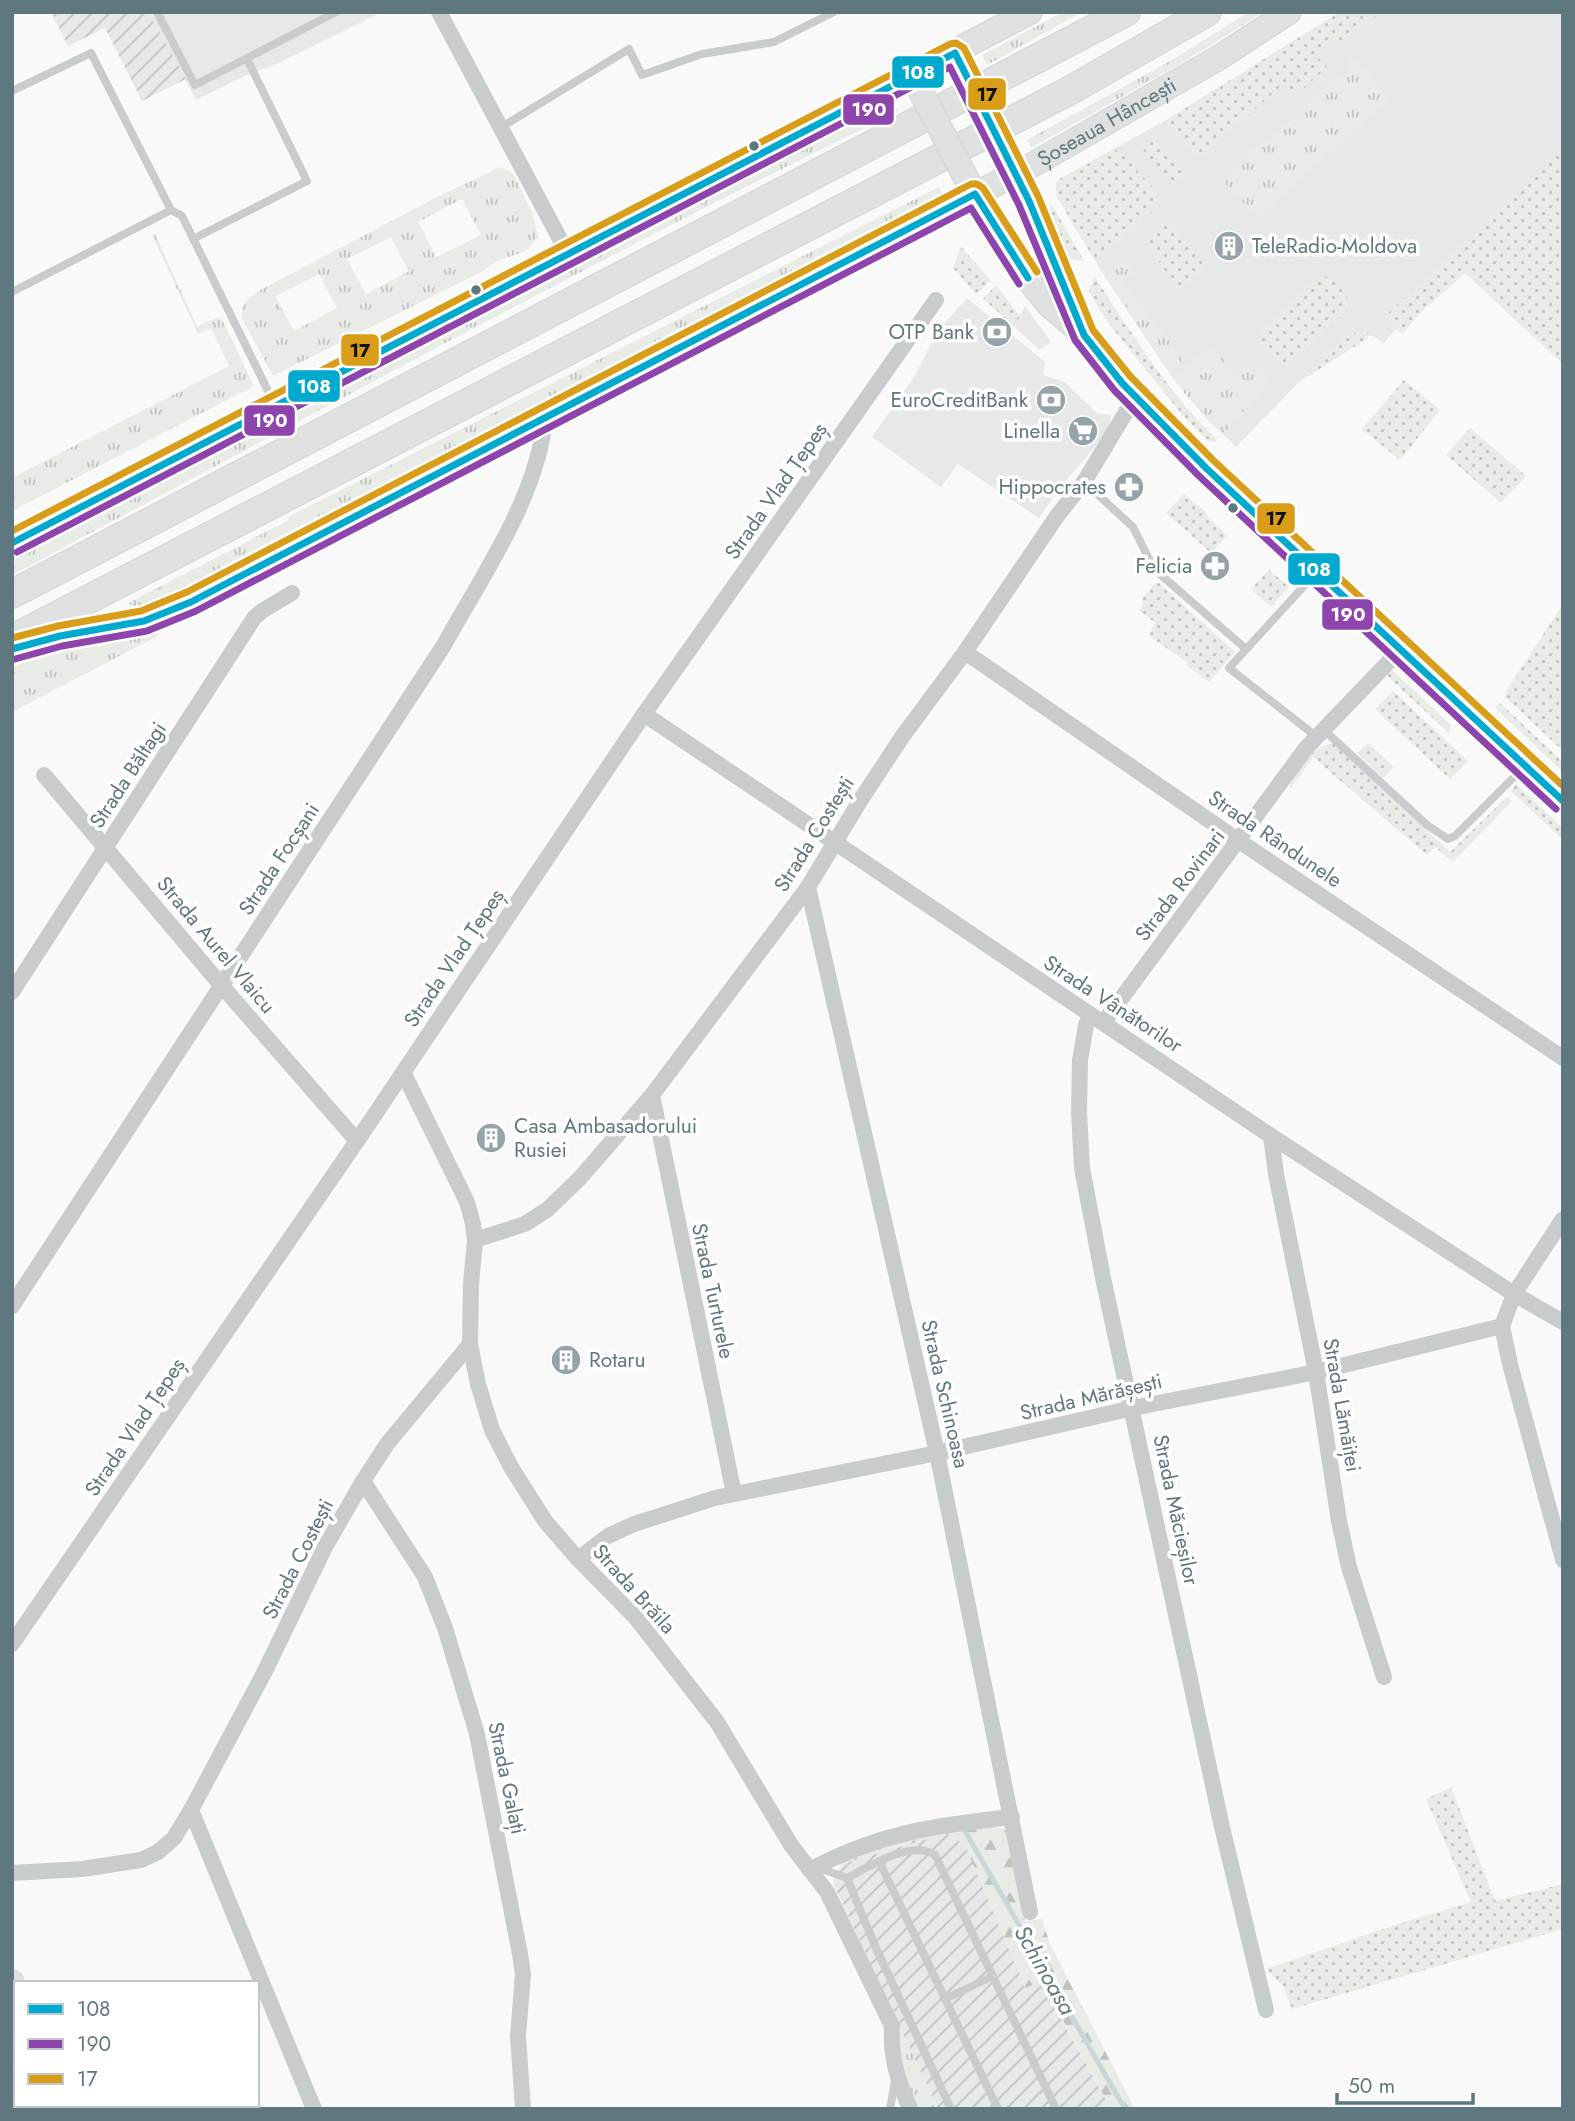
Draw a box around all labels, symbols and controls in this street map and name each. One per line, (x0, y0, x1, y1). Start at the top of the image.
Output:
line badge: 108 (891, 55, 945, 89)
text: 108 (901, 59, 935, 86)
street label: Șoseaua Hâncești (1032, 70, 1182, 174)
line badge: 17 (967, 77, 1007, 111)
text: 17 (976, 81, 998, 108)
line badge: 190 (842, 93, 895, 126)
text: 190 (852, 96, 886, 123)
unlabelled marker (747, 139, 761, 153)
building icon: TeleRadio-Moldova (1212, 229, 1246, 263)
place label: TeleRadio-Moldova (1252, 231, 1417, 261)
unlabelled marker (469, 283, 483, 297)
bank icon: OTP Bank (980, 315, 1014, 349)
place label: OTP Bank (888, 317, 975, 347)
line badge: 17 (340, 333, 380, 367)
text: 17 (349, 337, 371, 364)
line badge: 108 (287, 369, 341, 403)
text: 108 (297, 373, 331, 400)
bank icon: EuroCreditBank (1034, 383, 1068, 417)
place label: EuroCreditBank (890, 385, 1029, 415)
line badge: 190 (243, 404, 296, 437)
text: 190 (253, 407, 287, 434)
supermarket icon: Linella (1066, 414, 1100, 448)
street label: Strada Vlad Țepeș (718, 416, 834, 566)
place label: Linella (1003, 416, 1060, 446)
pharmacy icon: Hippocrates (1112, 470, 1146, 504)
place label: Hippocrates (998, 472, 1106, 502)
unlabelled marker (1226, 501, 1240, 515)
line badge: 17 (1256, 502, 1296, 535)
text: 17 (1265, 505, 1287, 532)
pharmacy icon: Felicia (1198, 549, 1232, 583)
place label: Felicia (1135, 551, 1192, 581)
line badge: 108 (1287, 552, 1341, 586)
text: 108 (1297, 556, 1331, 583)
line badge: 190 (1321, 598, 1374, 631)
text: 190 (1331, 601, 1365, 628)
street label: Strada Băltagi (82, 716, 174, 834)
street label: Strada Costești (766, 770, 862, 898)
street label: Strada Rândunele (1202, 783, 1348, 895)
street label: Strada Focșani (231, 797, 327, 921)
street label: Strada Rovinari (1128, 823, 1232, 947)
street label: Strada Aurel Vlaicu (150, 870, 282, 1020)
street label: Strada Vlad Țepeș (397, 883, 511, 1033)
street label: Strada Vânătorilor (1038, 948, 1189, 1061)
place label: Casa Ambasadorului Rusiei (514, 1111, 697, 1165)
building icon: Casa Ambasadorului Rusiei (474, 1121, 508, 1155)
street label: Strada Turturele (684, 1220, 742, 1362)
street label: Strada Schinoasa (913, 1317, 977, 1471)
street label: Strada Lămăiței (1315, 1336, 1369, 1474)
building icon: Rotaru (549, 1343, 583, 1377)
place label: Rotaru (589, 1345, 646, 1375)
street label: Strada Vlad Țepeș (78, 1352, 192, 1502)
street label: Strada Mărășești (1017, 1366, 1165, 1428)
street label: Strada Măcieșilor (1145, 1432, 1207, 1589)
street label: Strada Costești (255, 1494, 341, 1624)
street label: Strada Brăila (585, 1537, 683, 1641)
street label: Strada Galați (480, 1719, 534, 1837)
water label: Schinoasa (1006, 1919, 1085, 2021)
legend (14, 1981, 259, 2107)
text: 108 (77, 1994, 111, 2024)
text: 190 (77, 2029, 111, 2059)
scale bar (1337, 2062, 1474, 2106)
text: 17 (77, 2064, 97, 2094)
text: 50 m (1348, 2071, 1395, 2101)

